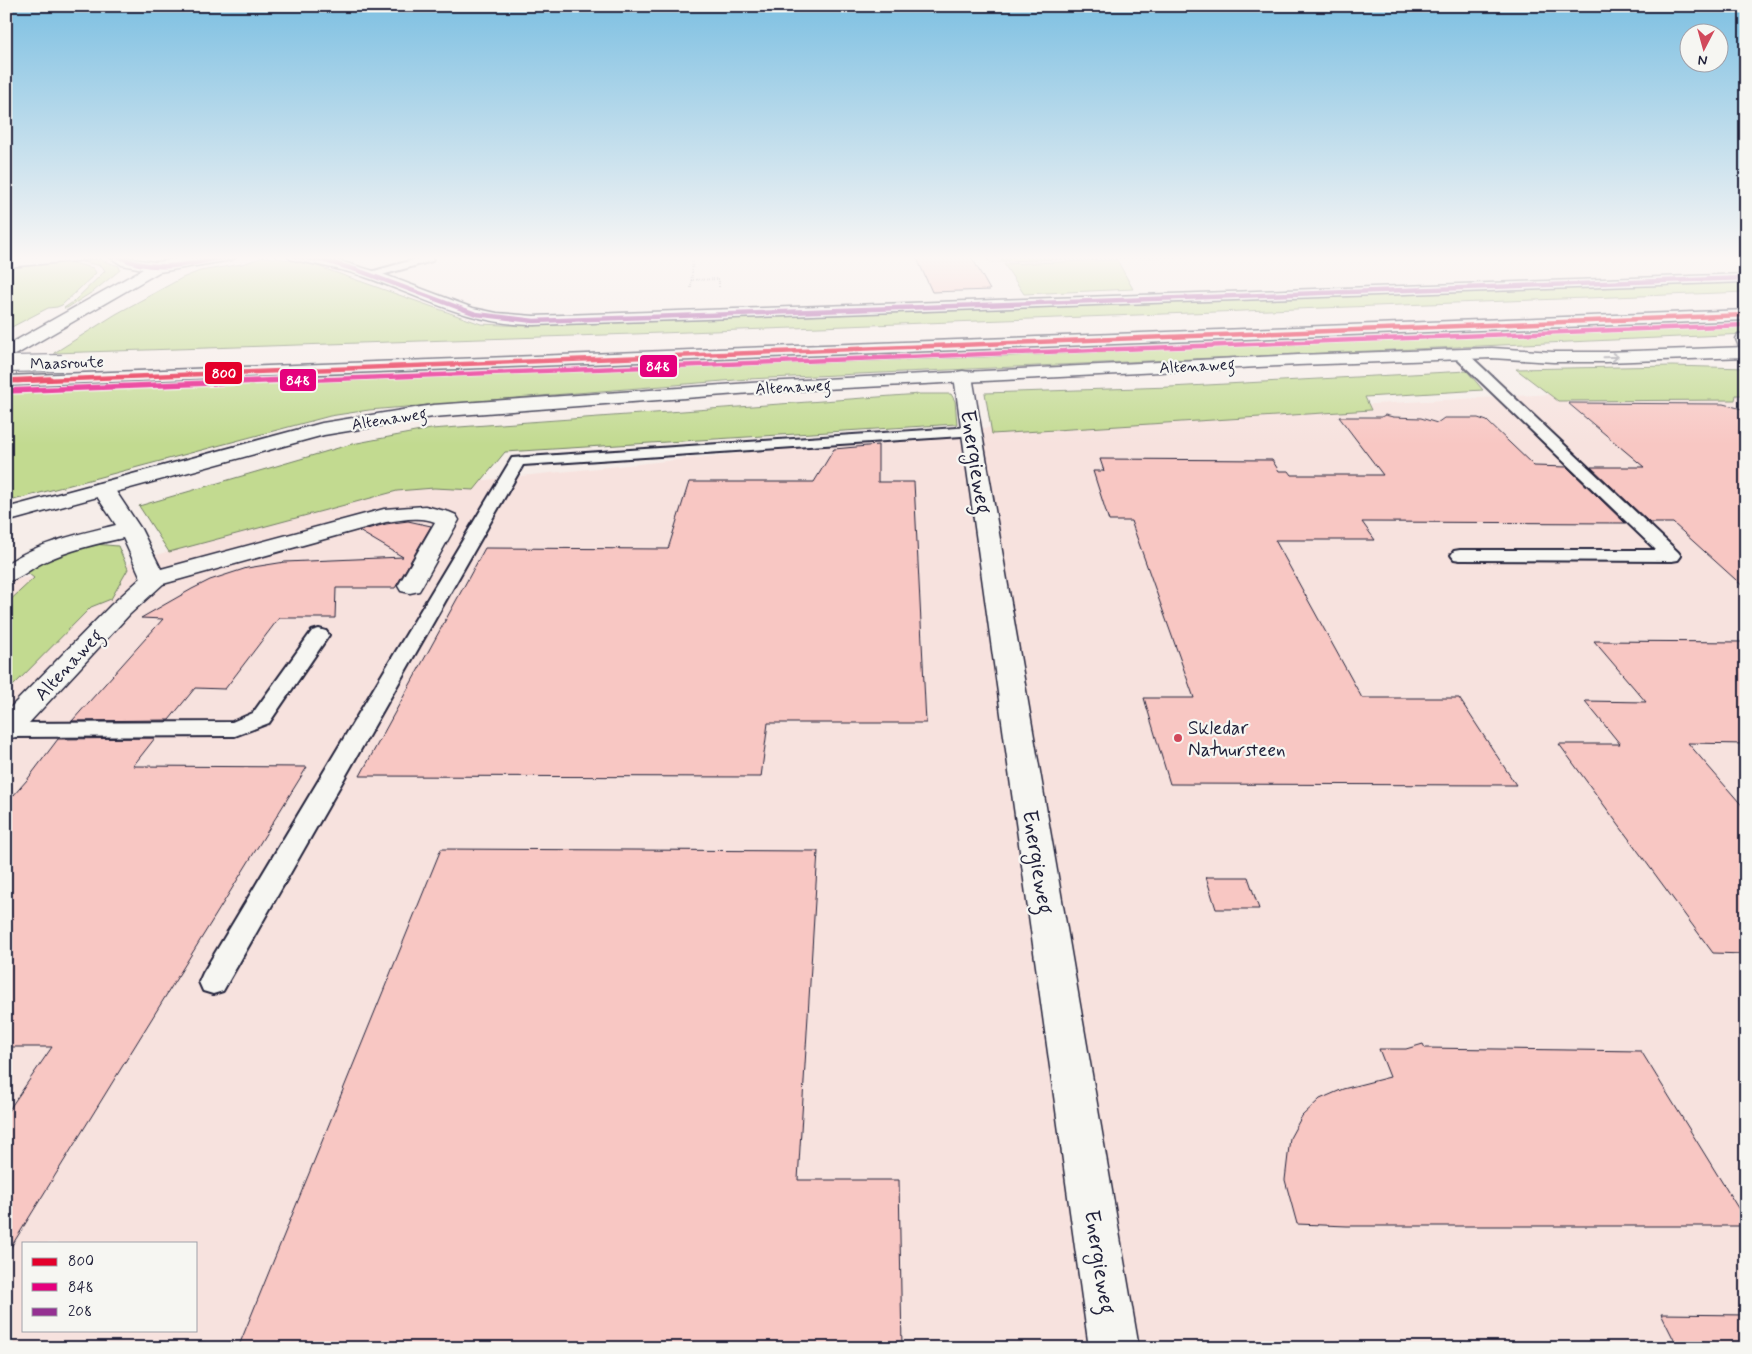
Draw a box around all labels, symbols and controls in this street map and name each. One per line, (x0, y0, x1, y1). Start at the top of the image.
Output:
north arrow (1680, 22, 1730, 72)
text: N (1697, 50, 1708, 69)
street label: Maasroute (30, 352, 104, 375)
one-way arrow (1603, 352, 1619, 361)
line badge: 848 (639, 354, 678, 378)
street label: Altenaweg (1159, 354, 1235, 380)
text: 848 (646, 358, 670, 376)
line badge: 800 (204, 361, 243, 385)
text: 800 (212, 365, 236, 383)
line badge: 848 (279, 368, 317, 392)
text: 848 (286, 372, 310, 390)
street label: Altenaweg (755, 375, 831, 401)
street label: Altenaweg (350, 403, 428, 437)
street label: Energieweg (950, 408, 997, 517)
street label: Altenaweg (29, 624, 111, 708)
place label: Skledar Natuursteen (1188, 716, 1286, 763)
marker: Skledar Natuursteen (1172, 732, 1184, 744)
street label: Energieweg (1012, 808, 1059, 917)
street label: Energieweg (1074, 1208, 1121, 1317)
legend (22, 1242, 198, 1332)
text: 800 (68, 1252, 94, 1272)
text: 848 (68, 1278, 94, 1298)
text: 208 (68, 1302, 92, 1322)

